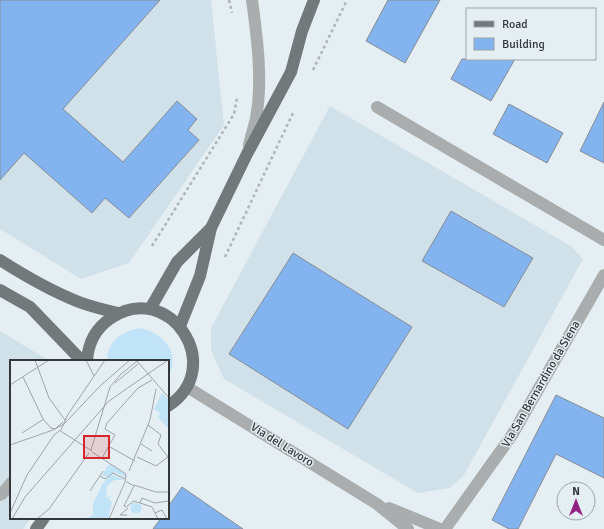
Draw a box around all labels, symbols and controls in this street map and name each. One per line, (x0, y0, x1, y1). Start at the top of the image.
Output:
legend (466, 8, 596, 60)
text: Road (502, 17, 528, 32)
text: Building (502, 37, 545, 52)
street label: Via San Bernardino da Siena (498, 318, 584, 450)
inset map (10, 360, 169, 519)
street label: Via del Lavoro (248, 420, 316, 470)
north arrow (556, 481, 596, 521)
text: N (572, 485, 580, 498)

